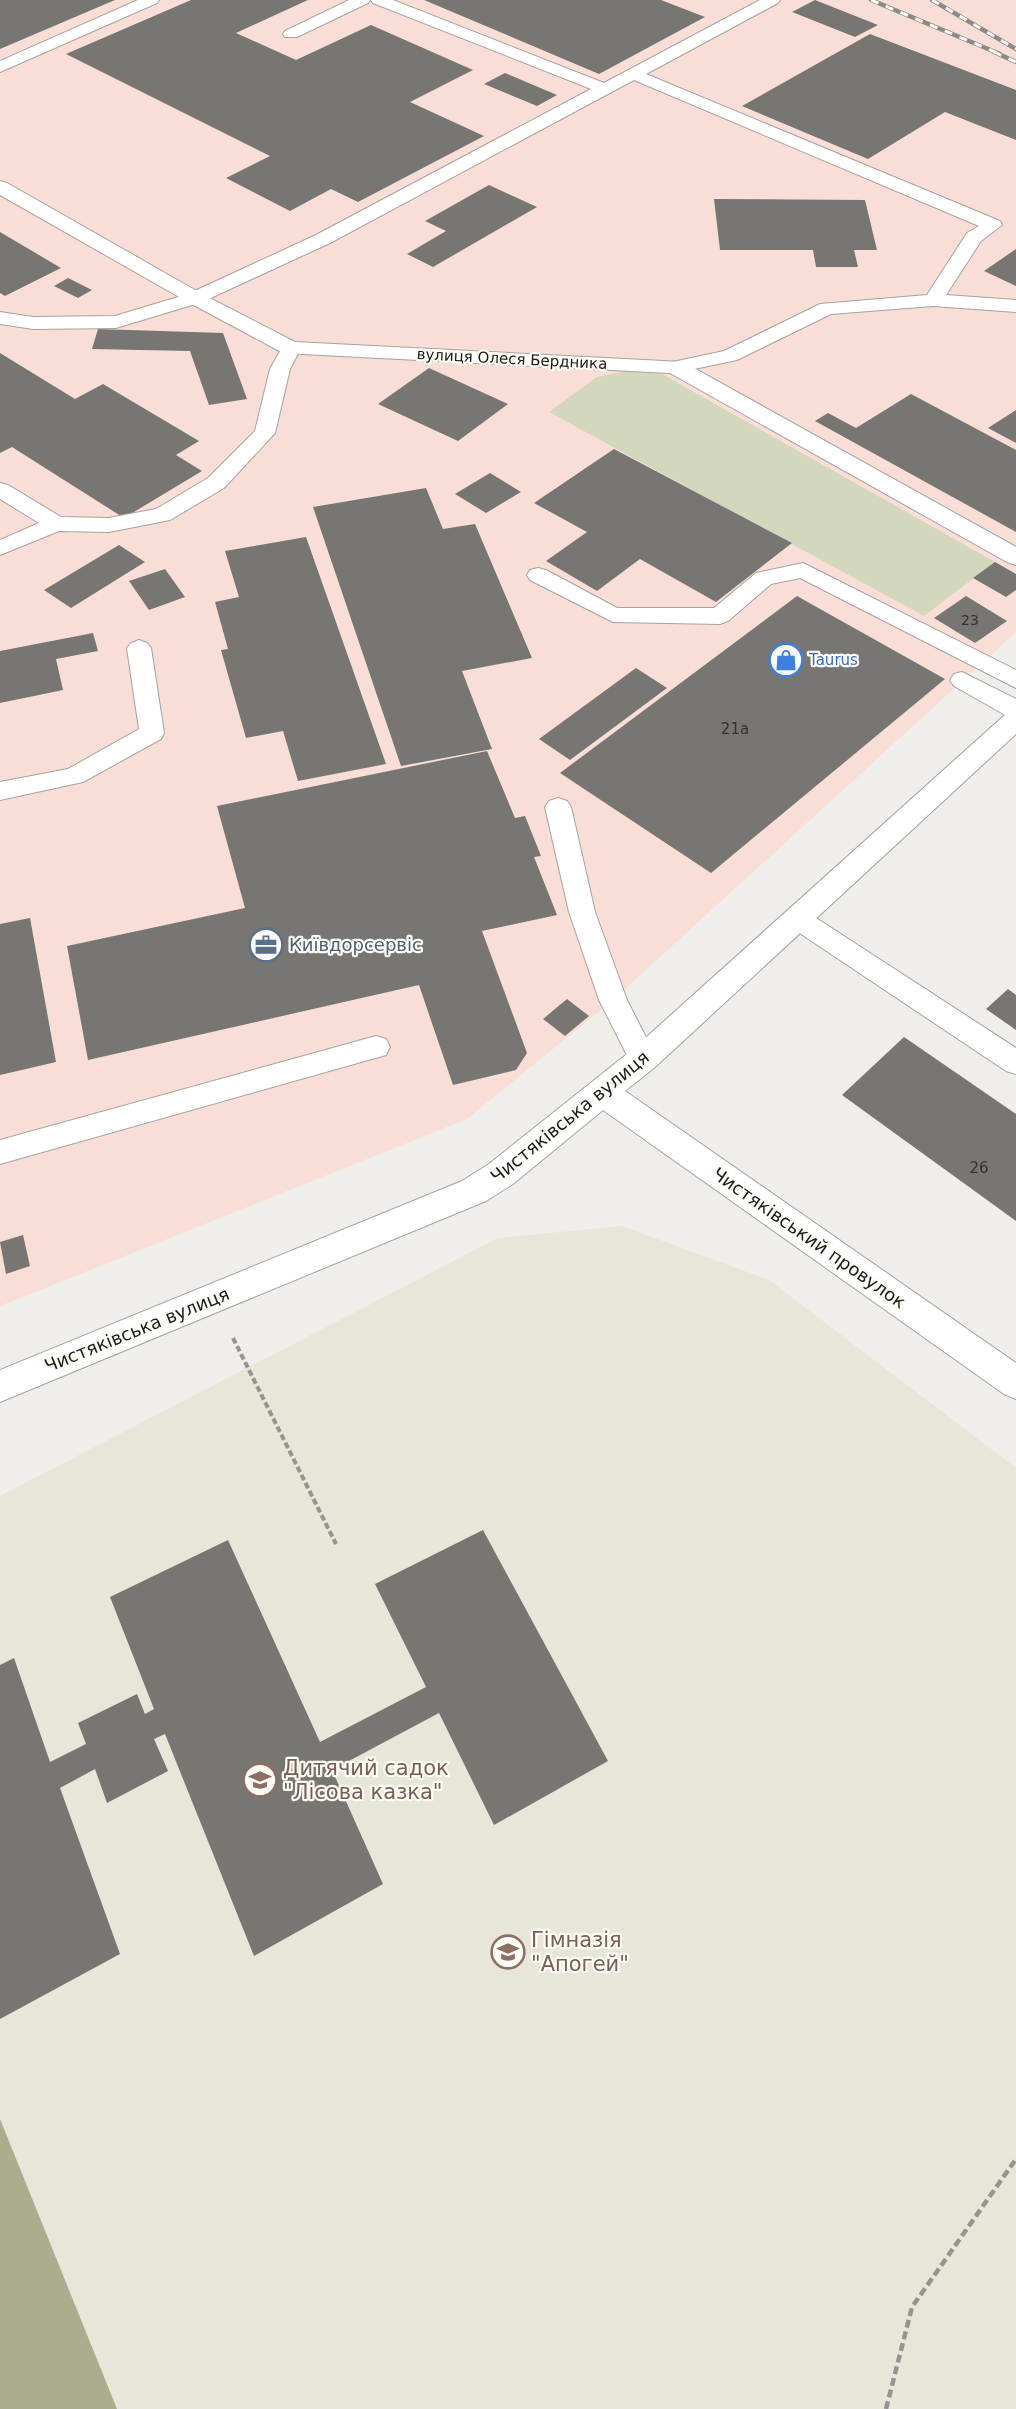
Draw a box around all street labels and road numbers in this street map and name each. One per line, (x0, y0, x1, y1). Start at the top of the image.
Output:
street label: вулиця Олеся Бердника (416, 345, 608, 373)
street label: Чистяківська вулиця (486, 1046, 653, 1187)
street label: Чистяківський провулок (709, 1163, 910, 1313)
street label: Чистяківська вулиця (41, 1283, 232, 1376)

